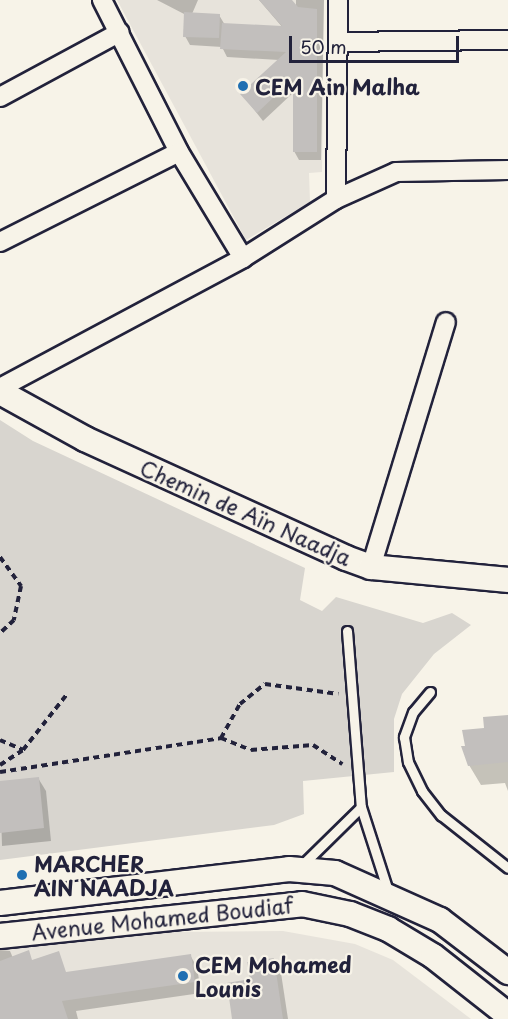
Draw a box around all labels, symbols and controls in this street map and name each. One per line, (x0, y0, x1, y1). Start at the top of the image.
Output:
scale bar (292, 24, 462, 62)
text: 50 m (300, 33, 347, 60)
place label: CEM Ain Malha (255, 73, 420, 99)
marker: CEM Ain Malha (236, 79, 250, 93)
street label: Chemin de Aïn Naadja (136, 454, 356, 570)
place label: MARCHER AIN NAADJA (34, 850, 175, 900)
marker: MARCHER AIN NAADJA (15, 868, 29, 882)
street label: Avenue Mohamed Boudiaf (30, 892, 294, 944)
place label: CEM Mohamed Lounis (195, 951, 353, 1001)
marker: CEM Mohamed Lounis (176, 969, 190, 983)

